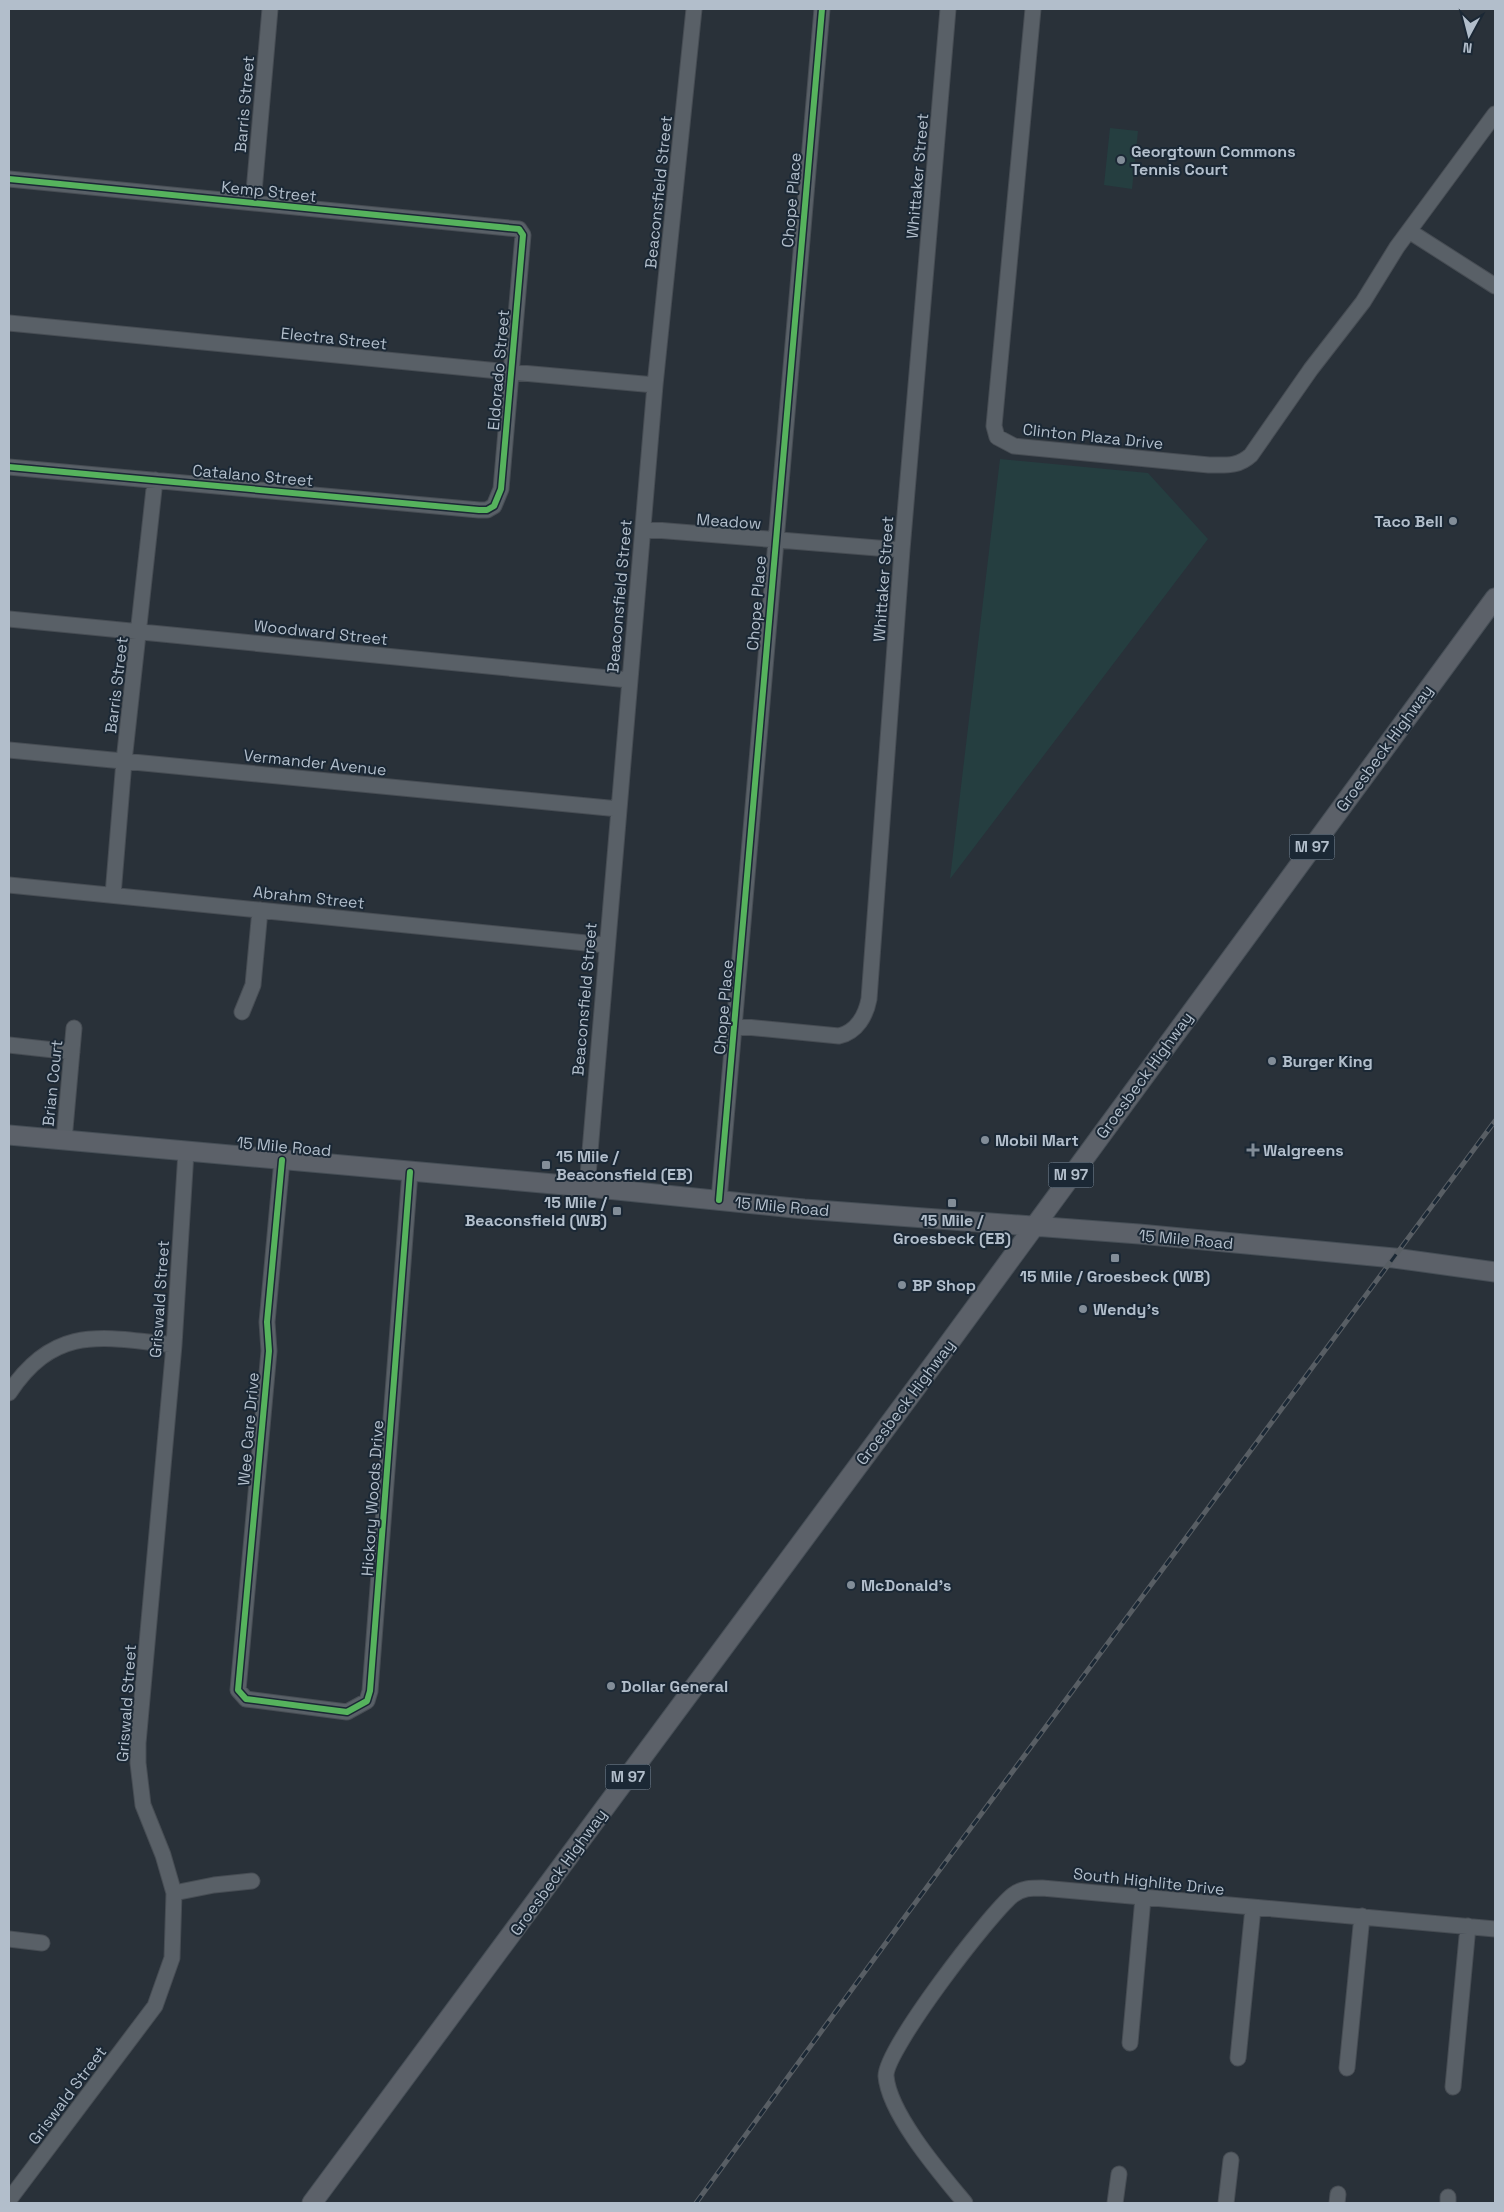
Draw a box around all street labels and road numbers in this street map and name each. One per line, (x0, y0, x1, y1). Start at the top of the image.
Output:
street label: Barris Street (230, 55, 259, 153)
street label: Whittaker Street (902, 112, 933, 240)
street label: Beaconsfield Street (640, 114, 677, 270)
street label: Chope Place (777, 152, 806, 248)
street label: Kemp Street (220, 176, 318, 207)
street label: Eldorado Street (483, 309, 514, 431)
street label: Electra Street (280, 322, 388, 355)
street label: Clinton Plaza Drive (1022, 419, 1164, 454)
street label: Catalano Street (192, 460, 314, 491)
street label: Meadow (696, 509, 762, 534)
street label: Whittaker Street (869, 515, 898, 643)
street label: Beaconsfield Street (602, 518, 637, 674)
street label: Chope Place (742, 555, 771, 651)
street label: Woodward Street (253, 615, 389, 650)
street label: Barris Street (100, 636, 133, 735)
street label: Groesbeck Highway (1331, 681, 1438, 816)
street label: Vermander Avenue (242, 745, 388, 780)
road number: M 97 (1290, 834, 1334, 860)
street label: Abrahm Street (252, 881, 366, 914)
street label: Beaconsfield Street (567, 921, 602, 1077)
street label: Chope Place (709, 959, 738, 1055)
street label: Groesbeck Highway (1091, 1008, 1198, 1143)
street label: Brian Court (38, 1039, 67, 1127)
street label: 15 Mile Road (236, 1132, 332, 1161)
road number: M 97 (1048, 1162, 1094, 1188)
street label: 15 Mile Road (734, 1192, 830, 1221)
street label: 15 Mile Road (1138, 1225, 1234, 1254)
street label: Griswald Street (145, 1239, 174, 1359)
street label: Groesbeck Highway (851, 1335, 960, 1469)
street label: Wee Care Drive (233, 1371, 264, 1487)
street label: Hickory Woods Drive (357, 1419, 388, 1577)
street label: Griswald Street (112, 1643, 141, 1763)
road number: M 97 (606, 1764, 650, 1790)
street label: Groesbeck Highway (505, 1805, 612, 1940)
street label: South Highlite Drive (1072, 1863, 1226, 1900)
street label: Griswald Street (24, 2042, 111, 2149)

